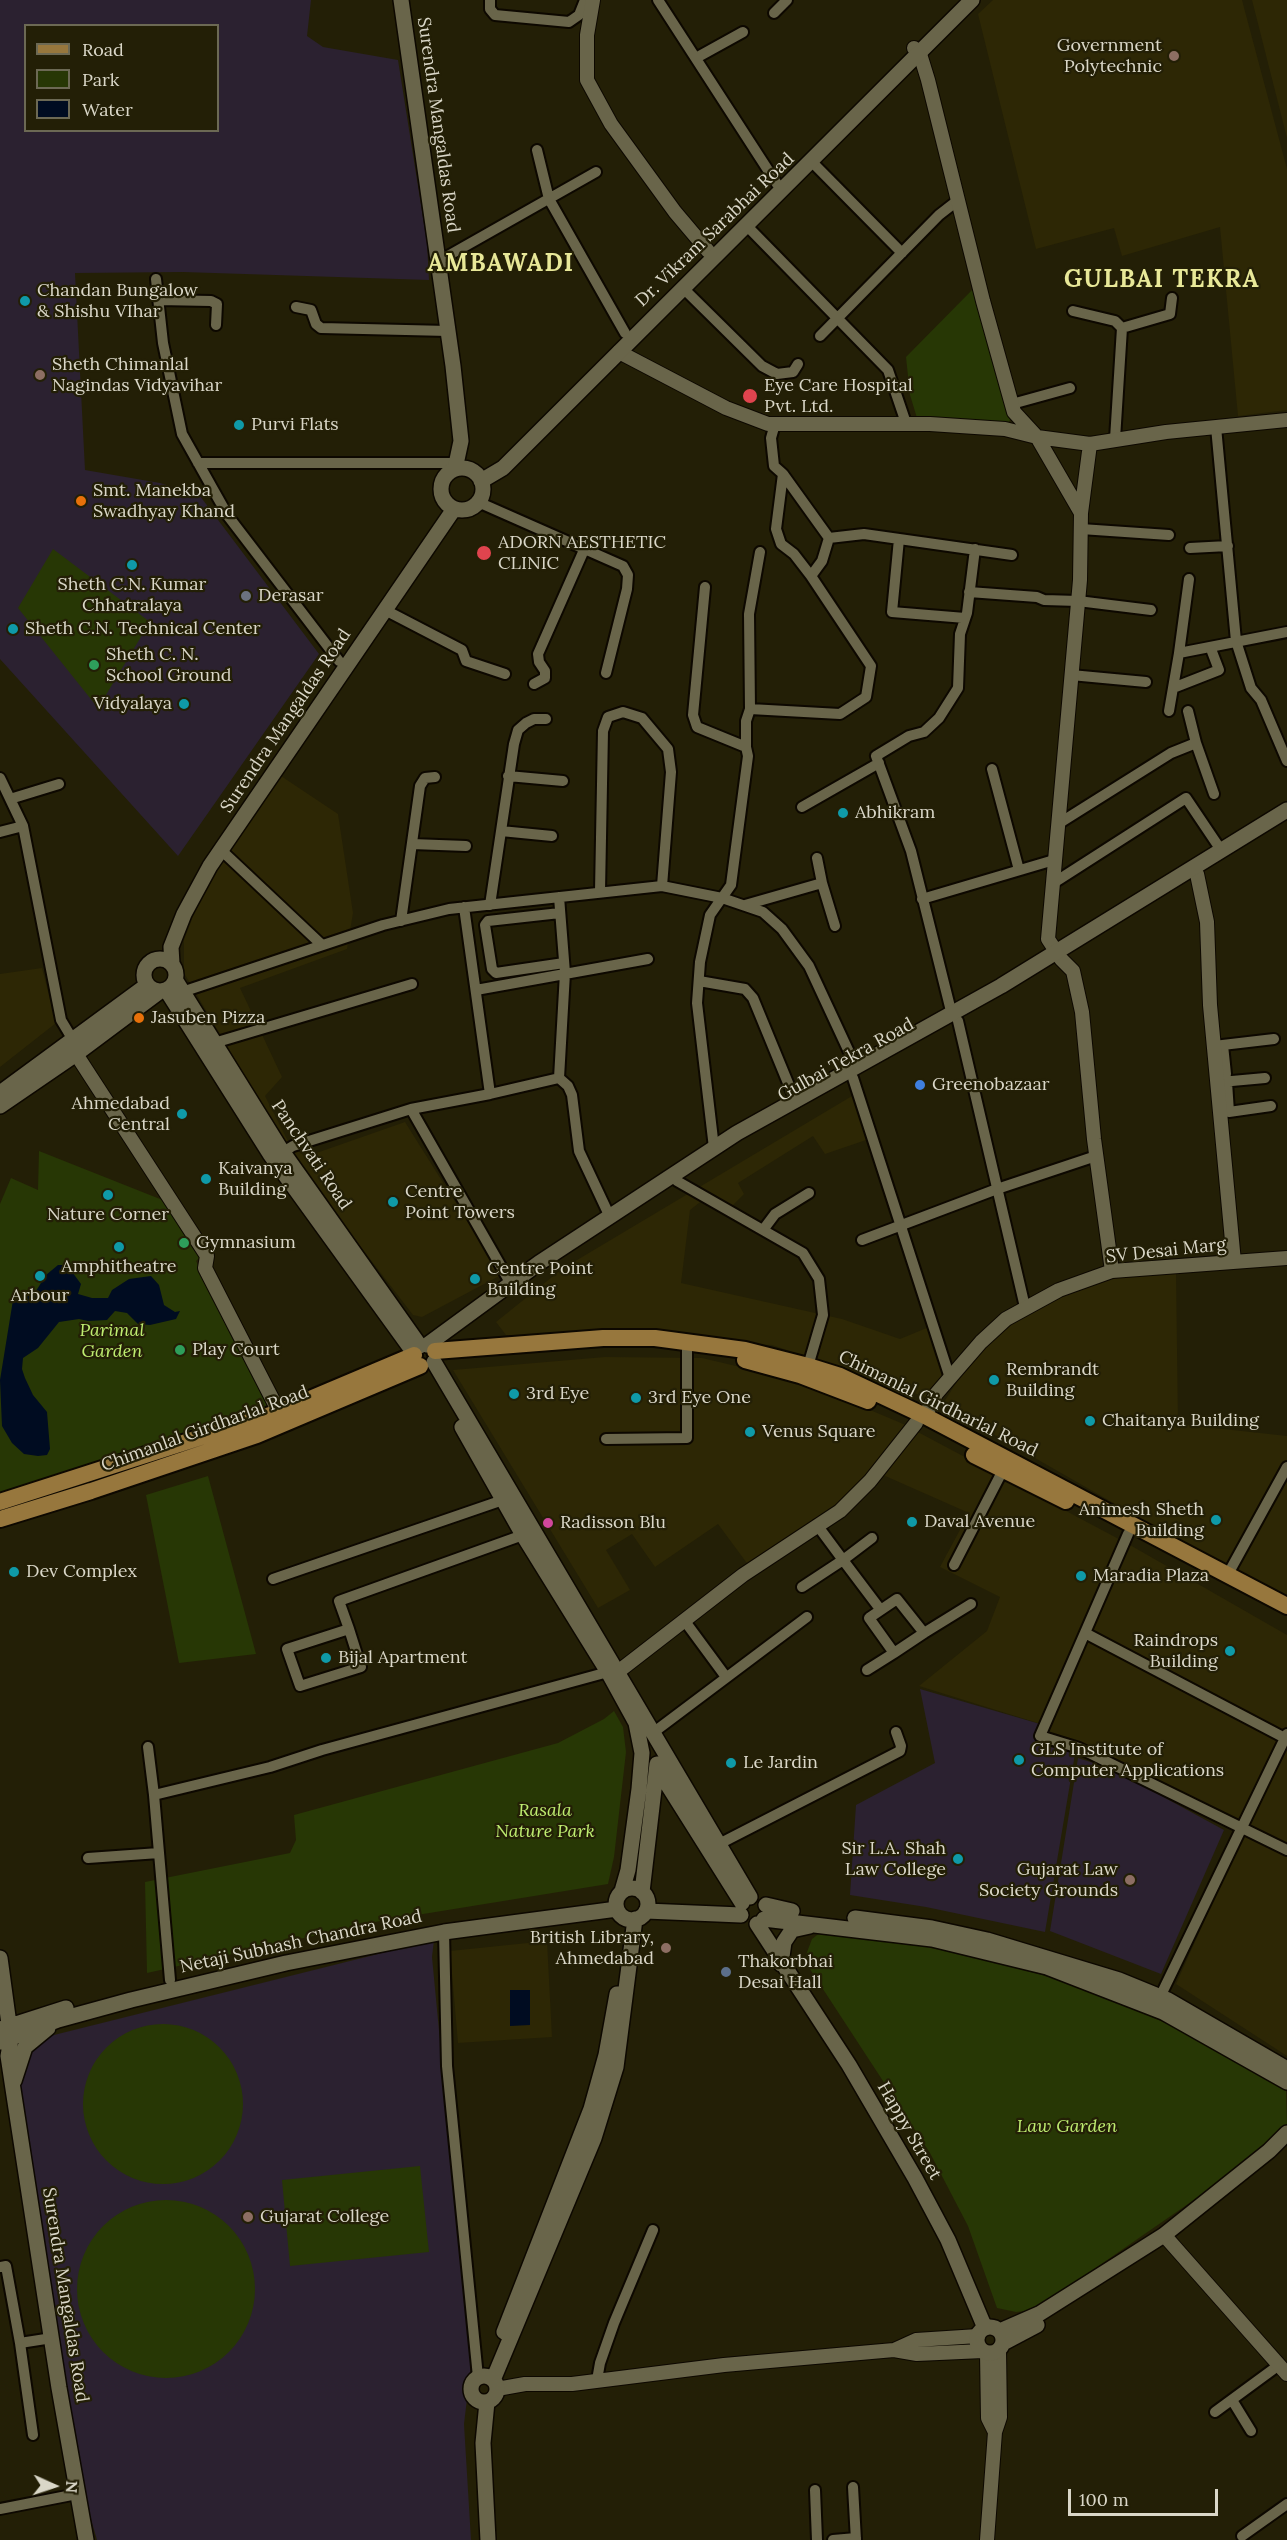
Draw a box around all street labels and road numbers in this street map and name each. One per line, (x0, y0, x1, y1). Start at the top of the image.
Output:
street label: Surendra Mangaldas Road (412, 16, 464, 234)
street label: Dr. Vikram Sarabhai Road (631, 149, 799, 311)
street label: Surendra Mangaldas Road (216, 625, 356, 817)
street label: Gulbai Tekra Road (774, 1014, 918, 1106)
street label: Panchvati Road (266, 1096, 356, 1214)
street label: SV Desai Marg (1105, 1234, 1227, 1268)
street label: Chimanlal Girdharlal Road (835, 1346, 1041, 1462)
street label: Chimanlal Girdharlal Road (98, 1381, 312, 1477)
street label: Netaji Subhash Chandra Road (178, 1906, 424, 1978)
street label: Happy Street (872, 2078, 946, 2184)
street label: Surendra Mangaldas Road (37, 2186, 93, 2404)

